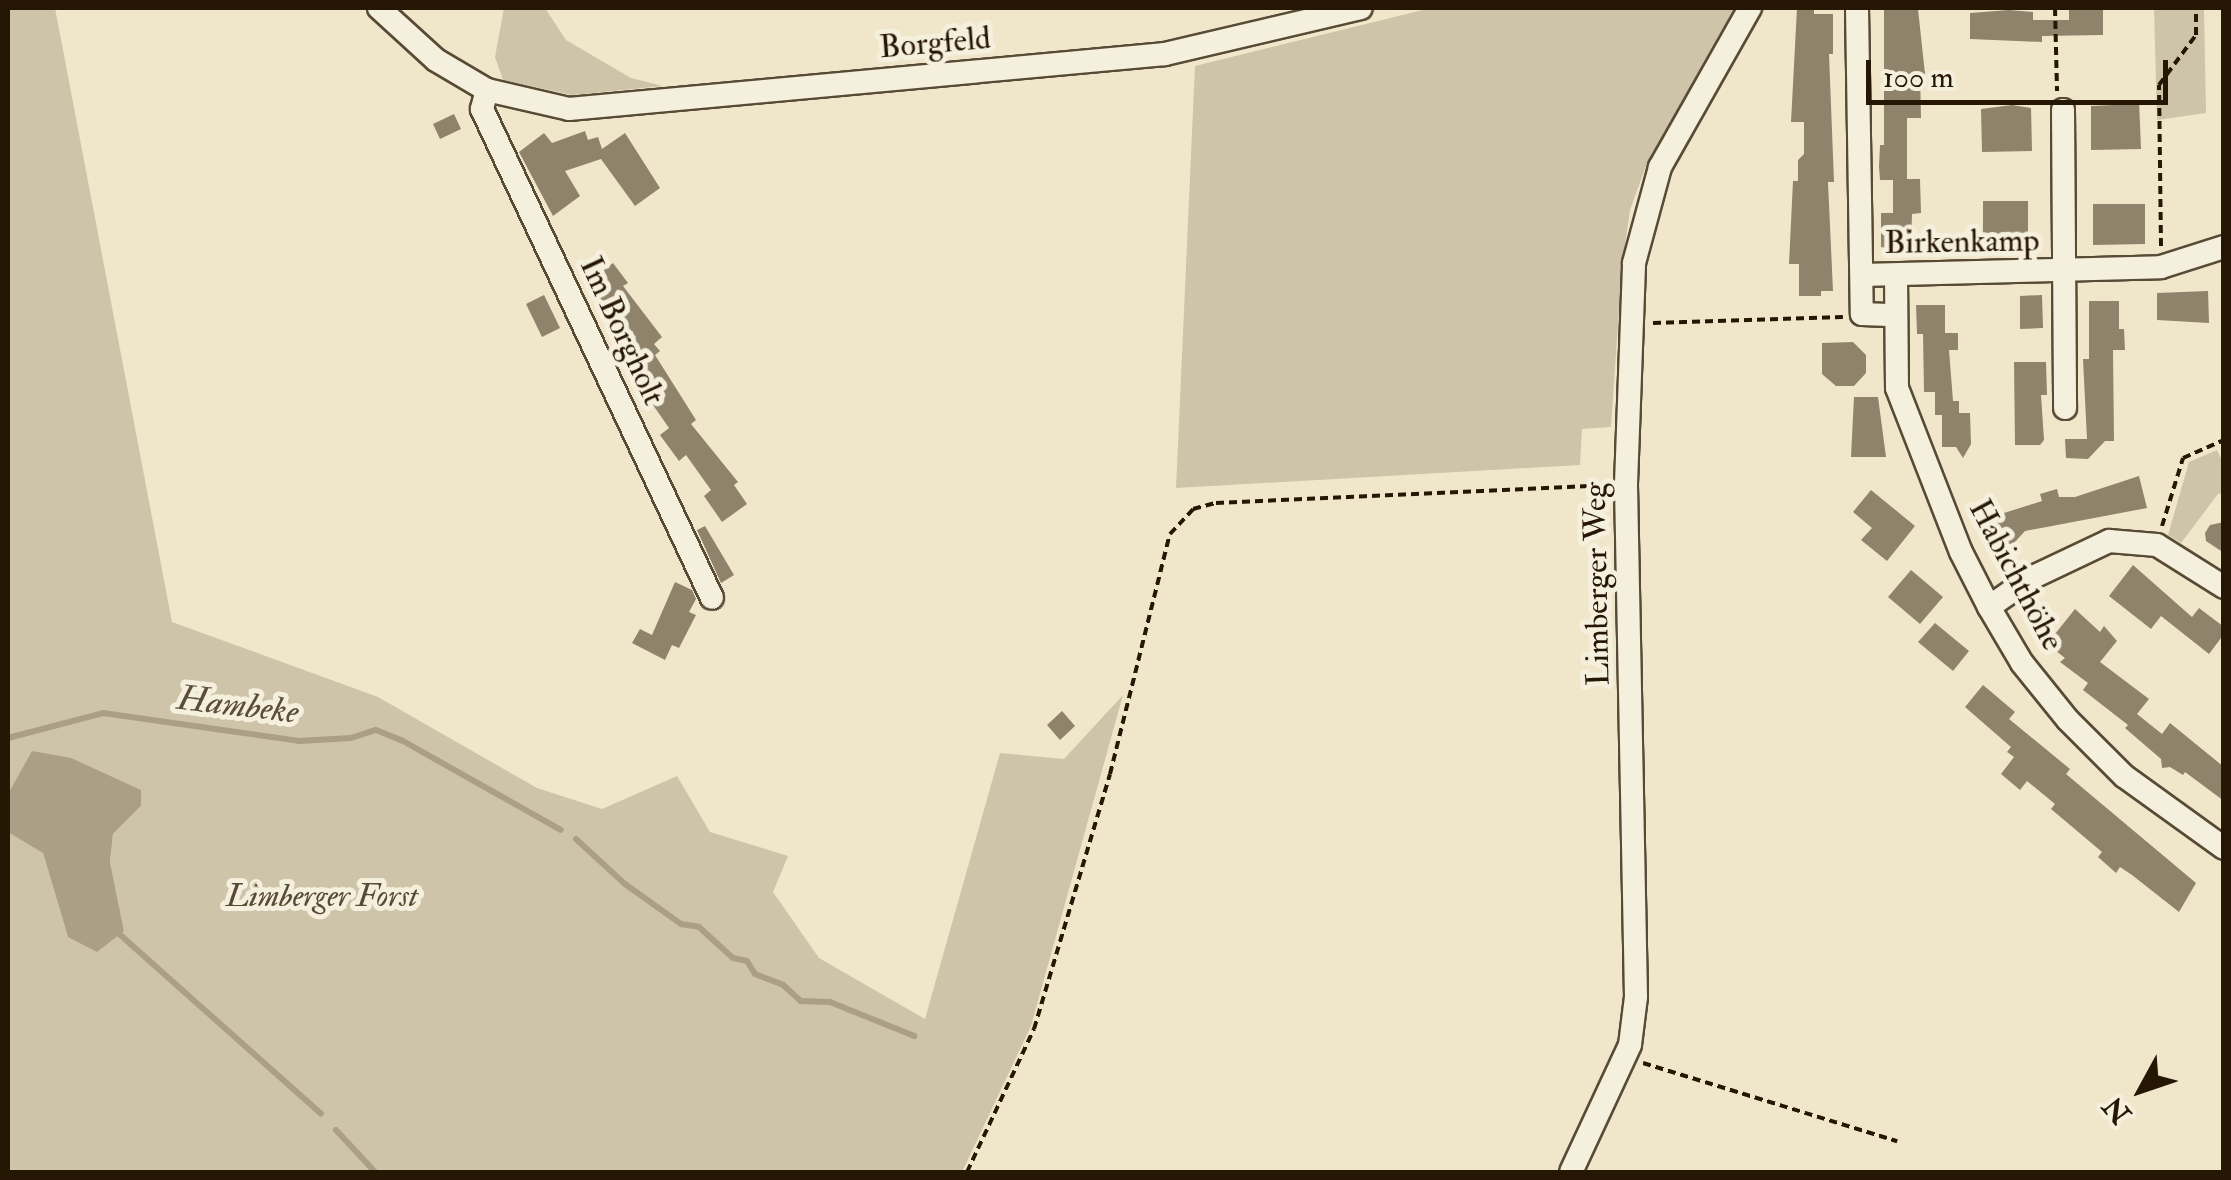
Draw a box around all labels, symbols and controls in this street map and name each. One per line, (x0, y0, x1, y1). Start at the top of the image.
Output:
street label: Borgfeld (878, 19, 992, 67)
scale bar (1871, 40, 2174, 102)
text: 100 m (1883, 59, 1954, 96)
street label: Birkenkamp (1884, 221, 2040, 263)
street label: Im Borgholt (571, 251, 673, 411)
street label: Limberger Weg (1576, 482, 1618, 686)
street label: Habichthöhe (1960, 493, 2072, 657)
water label: Hambeke (175, 677, 301, 733)
park label: Limberger Forst (226, 877, 418, 915)
north arrow (2091, 1040, 2191, 1140)
text: N (2096, 1089, 2139, 1130)

